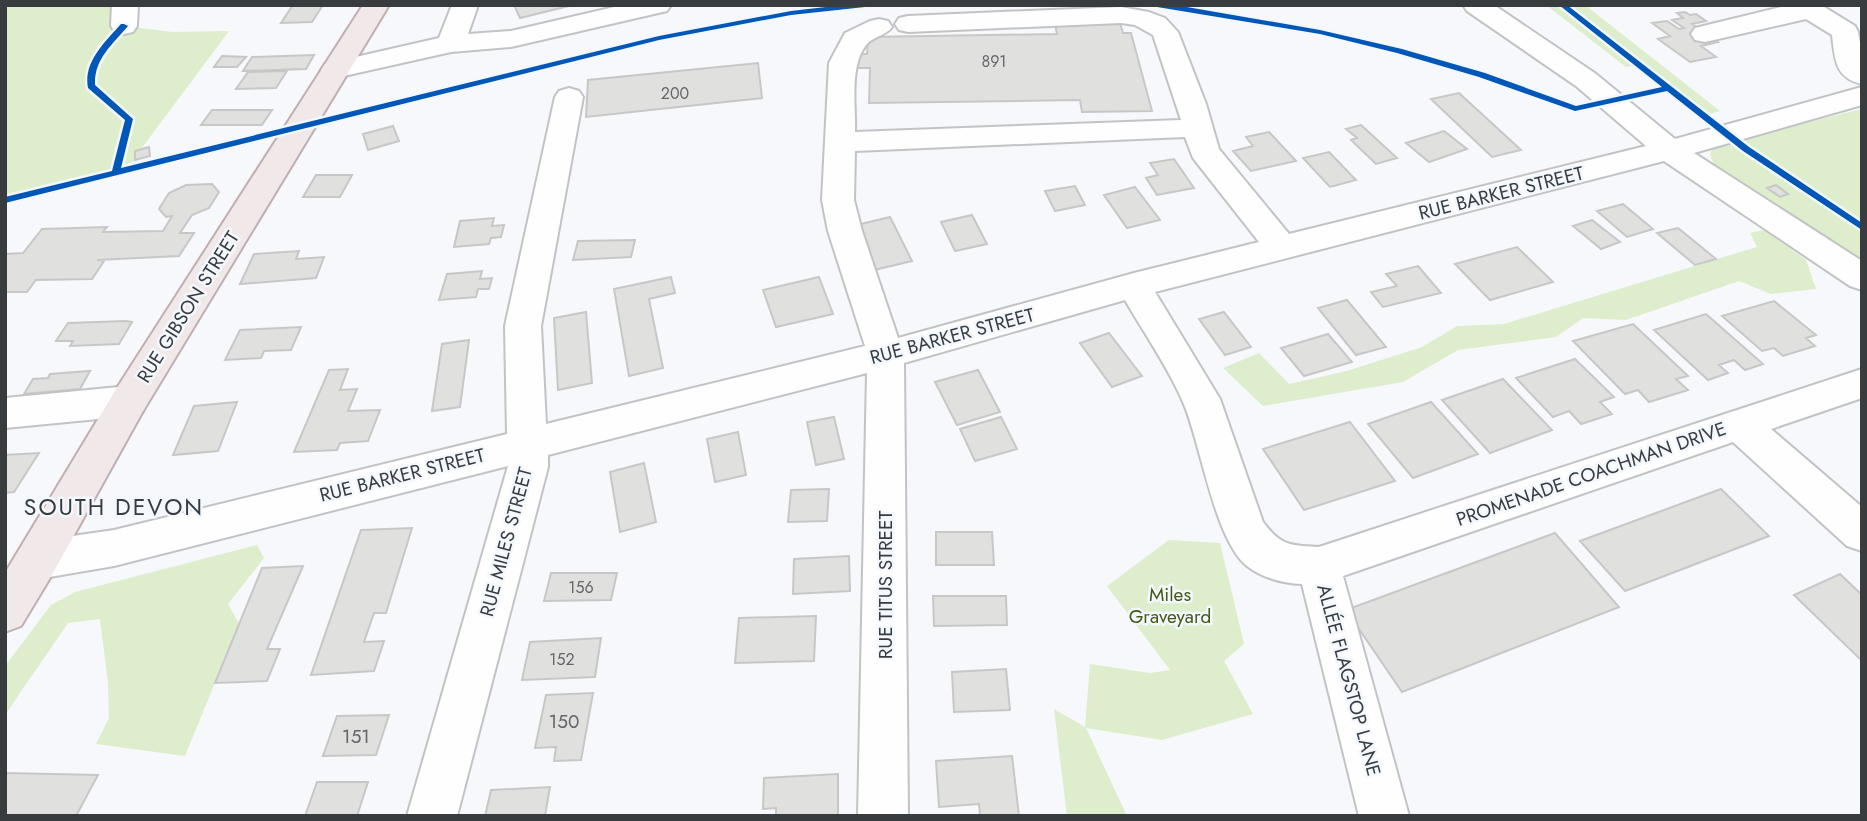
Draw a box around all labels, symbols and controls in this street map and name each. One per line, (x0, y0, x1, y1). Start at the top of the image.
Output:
house number: 891 (981, 50, 1007, 73)
house number: 200 (661, 82, 689, 105)
street label: RUE BARKER STREET (1416, 159, 1587, 227)
street label: RUE GIBSON STREET (130, 226, 246, 388)
street label: RUE BARKER STREET (867, 301, 1037, 371)
street label: PROMENADE COACHMAN DRIVE (1452, 415, 1730, 533)
street label: RUE BARKER STREET (317, 441, 488, 509)
street label: RUE MILES STREET (473, 464, 539, 620)
district label: SOUTH DEVON (24, 490, 204, 524)
street label: RUE TITUS STREET (872, 511, 899, 659)
house number: 156 (568, 576, 594, 599)
park label: Miles Graveyard (1129, 581, 1211, 630)
street label: ALLÉE FLAGSTOP LANE (1310, 581, 1388, 779)
house number: 152 (549, 648, 575, 671)
house number: 150 (549, 708, 579, 735)
house number: 151 (342, 723, 370, 750)

